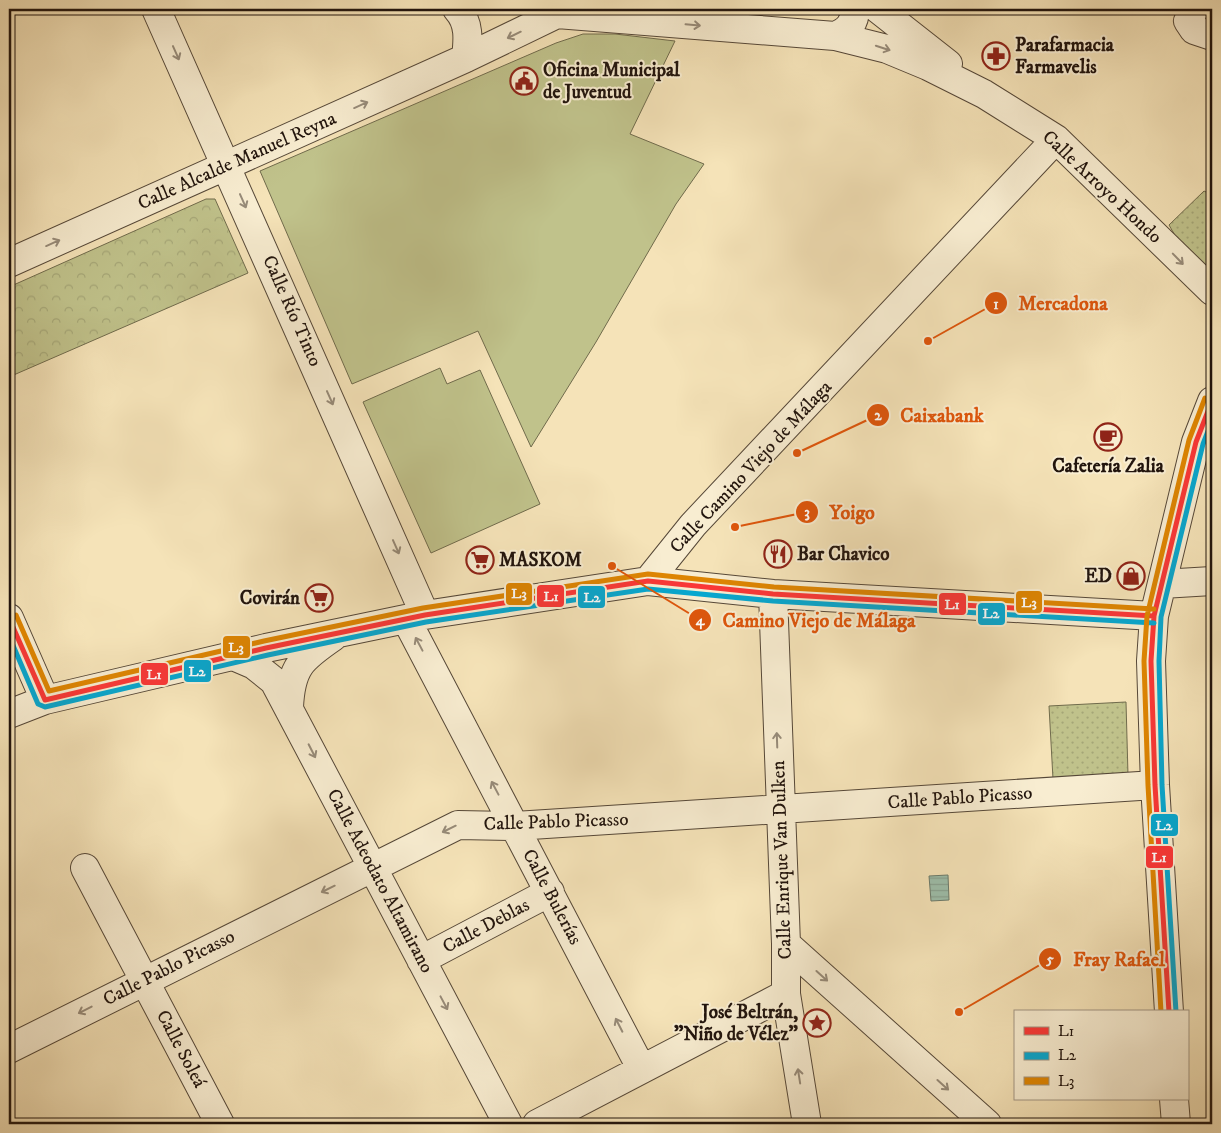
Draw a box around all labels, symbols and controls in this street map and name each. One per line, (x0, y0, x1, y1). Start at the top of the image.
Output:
one-way arrow (685, 20, 701, 29)
one-way arrow (507, 31, 522, 40)
place label: Parafarmacia Farmavelis (1015, 34, 1115, 79)
pharmacy icon: Parafarmacia Farmavelis (981, 41, 1011, 71)
one-way arrow (874, 44, 890, 53)
one-way arrow (172, 45, 182, 60)
place label: Oficina Municipal de Juventud (543, 59, 680, 104)
public building icon: Oficina Municipal de Juventud (509, 66, 539, 96)
one-way arrow (353, 100, 368, 109)
street label: Calle Alcalde Manuel Reyna (134, 107, 340, 215)
street label: Calle Arroyo Hondo (1037, 126, 1167, 248)
one-way arrow (239, 193, 249, 208)
one-way arrow (45, 238, 60, 248)
street label: Calle Río Tinto (257, 252, 327, 370)
one-way arrow (1172, 253, 1184, 266)
callout: Mercadona (983, 286, 1118, 321)
text: Mercadona (1018, 292, 1108, 317)
text: 1 (993, 295, 999, 314)
street label: Calle Camino Viejo de Málaga (665, 376, 837, 558)
one-way arrow (325, 390, 335, 405)
callout: Caixabank (865, 397, 994, 432)
text: Caixabank (900, 404, 985, 429)
text: 2 (874, 406, 882, 425)
cafe icon: Cafetería Zalia (1093, 422, 1123, 452)
place label: Cafetería Zalia (1052, 455, 1165, 478)
callout: Yoigo (794, 494, 885, 529)
text: Yoigo (828, 501, 875, 526)
text: 3 (804, 503, 810, 522)
one-way arrow (391, 539, 401, 554)
restaurant icon: Bar Chavico (763, 539, 793, 569)
place label: Bar Chavico (797, 543, 890, 566)
supermarket icon: MASKOM (465, 545, 495, 575)
place label: MASKOM (499, 549, 582, 572)
shop icon: ED (1116, 561, 1146, 591)
place label: ED (1084, 565, 1112, 588)
line badge: L3 (505, 582, 533, 606)
supermarket icon: Covirán (304, 583, 334, 613)
line badge: L1 (536, 584, 565, 608)
text: L3 (511, 585, 527, 603)
line badge: L2 (577, 585, 606, 609)
place label: Covirán (240, 587, 301, 610)
text: L1 (543, 588, 559, 606)
text: L2 (584, 589, 602, 607)
line badge: L3 (1015, 590, 1043, 614)
line badge: L1 (938, 592, 967, 616)
text: L3 (1021, 594, 1037, 612)
text: L1 (944, 596, 960, 614)
callout: Camino Viejo de Málaga (687, 602, 926, 637)
line badge: L2 (977, 602, 1006, 626)
text: L2 (983, 605, 1001, 623)
text: Camino Viejo de Málaga (722, 609, 916, 634)
text: 4 (695, 611, 706, 630)
line badge: L3 (222, 635, 251, 659)
one-way arrow (414, 637, 423, 652)
text: L3 (228, 639, 244, 657)
line badge: L2 (183, 659, 212, 683)
line badge: L1 (140, 662, 169, 686)
text: L2 (189, 663, 207, 681)
text: L1 (146, 666, 162, 684)
one-way arrow (773, 732, 782, 748)
one-way arrow (307, 743, 317, 758)
street label: Calle Enrique Van Dulken (767, 760, 798, 960)
one-way arrow (490, 781, 499, 796)
street label: Calle Pablo Picasso (887, 781, 1033, 815)
street label: Calle Adeodato Altamirano (322, 785, 438, 977)
street label: Calle Pablo Picasso (483, 808, 629, 836)
line badge: L2 (1150, 813, 1179, 837)
text: L2 (1156, 817, 1174, 835)
one-way arrow (442, 825, 457, 835)
street label: Calle Bulerías (517, 845, 587, 949)
line badge: L1 (1145, 845, 1174, 869)
text: L1 (1151, 849, 1167, 867)
one-way arrow (321, 885, 336, 894)
street label: Calle Deblas (439, 894, 533, 958)
street label: Calle Pablo Picasso (99, 925, 239, 1011)
callout: Fray Rafael (1038, 941, 1175, 976)
text: Fray Rafael (1073, 948, 1166, 973)
text: 5 (1045, 950, 1054, 969)
one-way arrow (816, 970, 829, 982)
one-way arrow (440, 995, 449, 1010)
place label: José Beltrán, "Niño de Vélez" (674, 1001, 799, 1046)
one-way arrow (78, 1006, 93, 1015)
street label: Calle Soleá (151, 1006, 211, 1092)
place icon: José Beltrán, "Niño de Vélez" (802, 1008, 832, 1038)
legend (1014, 1010, 1188, 1100)
one-way arrow (614, 1018, 623, 1033)
text: L1 (1058, 1022, 1074, 1041)
text: L2 (1058, 1046, 1077, 1065)
one-way arrow (794, 1069, 804, 1085)
text: L3 (1058, 1072, 1074, 1091)
one-way arrow (937, 1079, 950, 1091)

